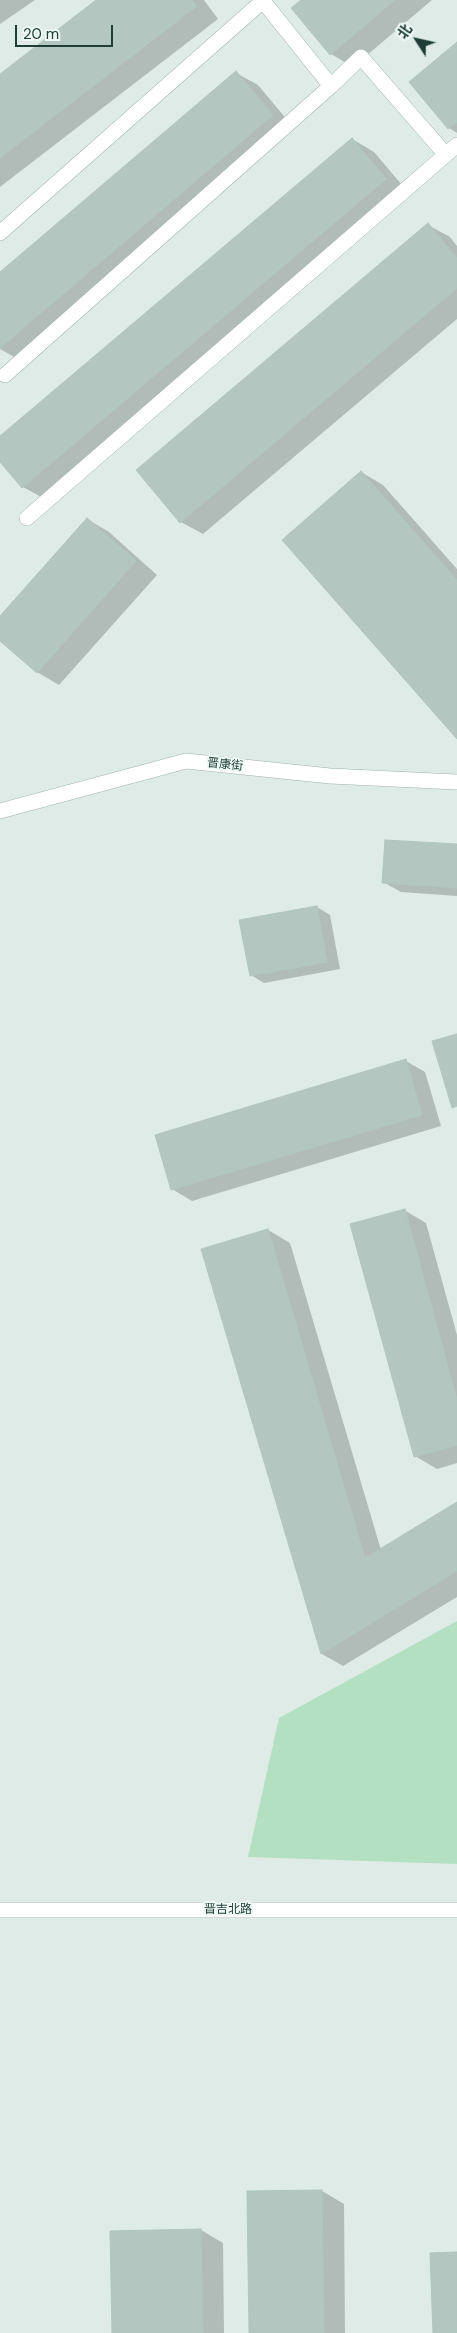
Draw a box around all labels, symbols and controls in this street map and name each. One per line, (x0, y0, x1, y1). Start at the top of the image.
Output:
scale bar (18, 15, 115, 47)
north arrow (392, 15, 442, 65)
text: 北 (393, 21, 416, 42)
text: 20 m (23, 24, 59, 44)
street label: 晋康街 (206, 756, 244, 774)
street label: 晋吉北路 (204, 1903, 252, 1917)

